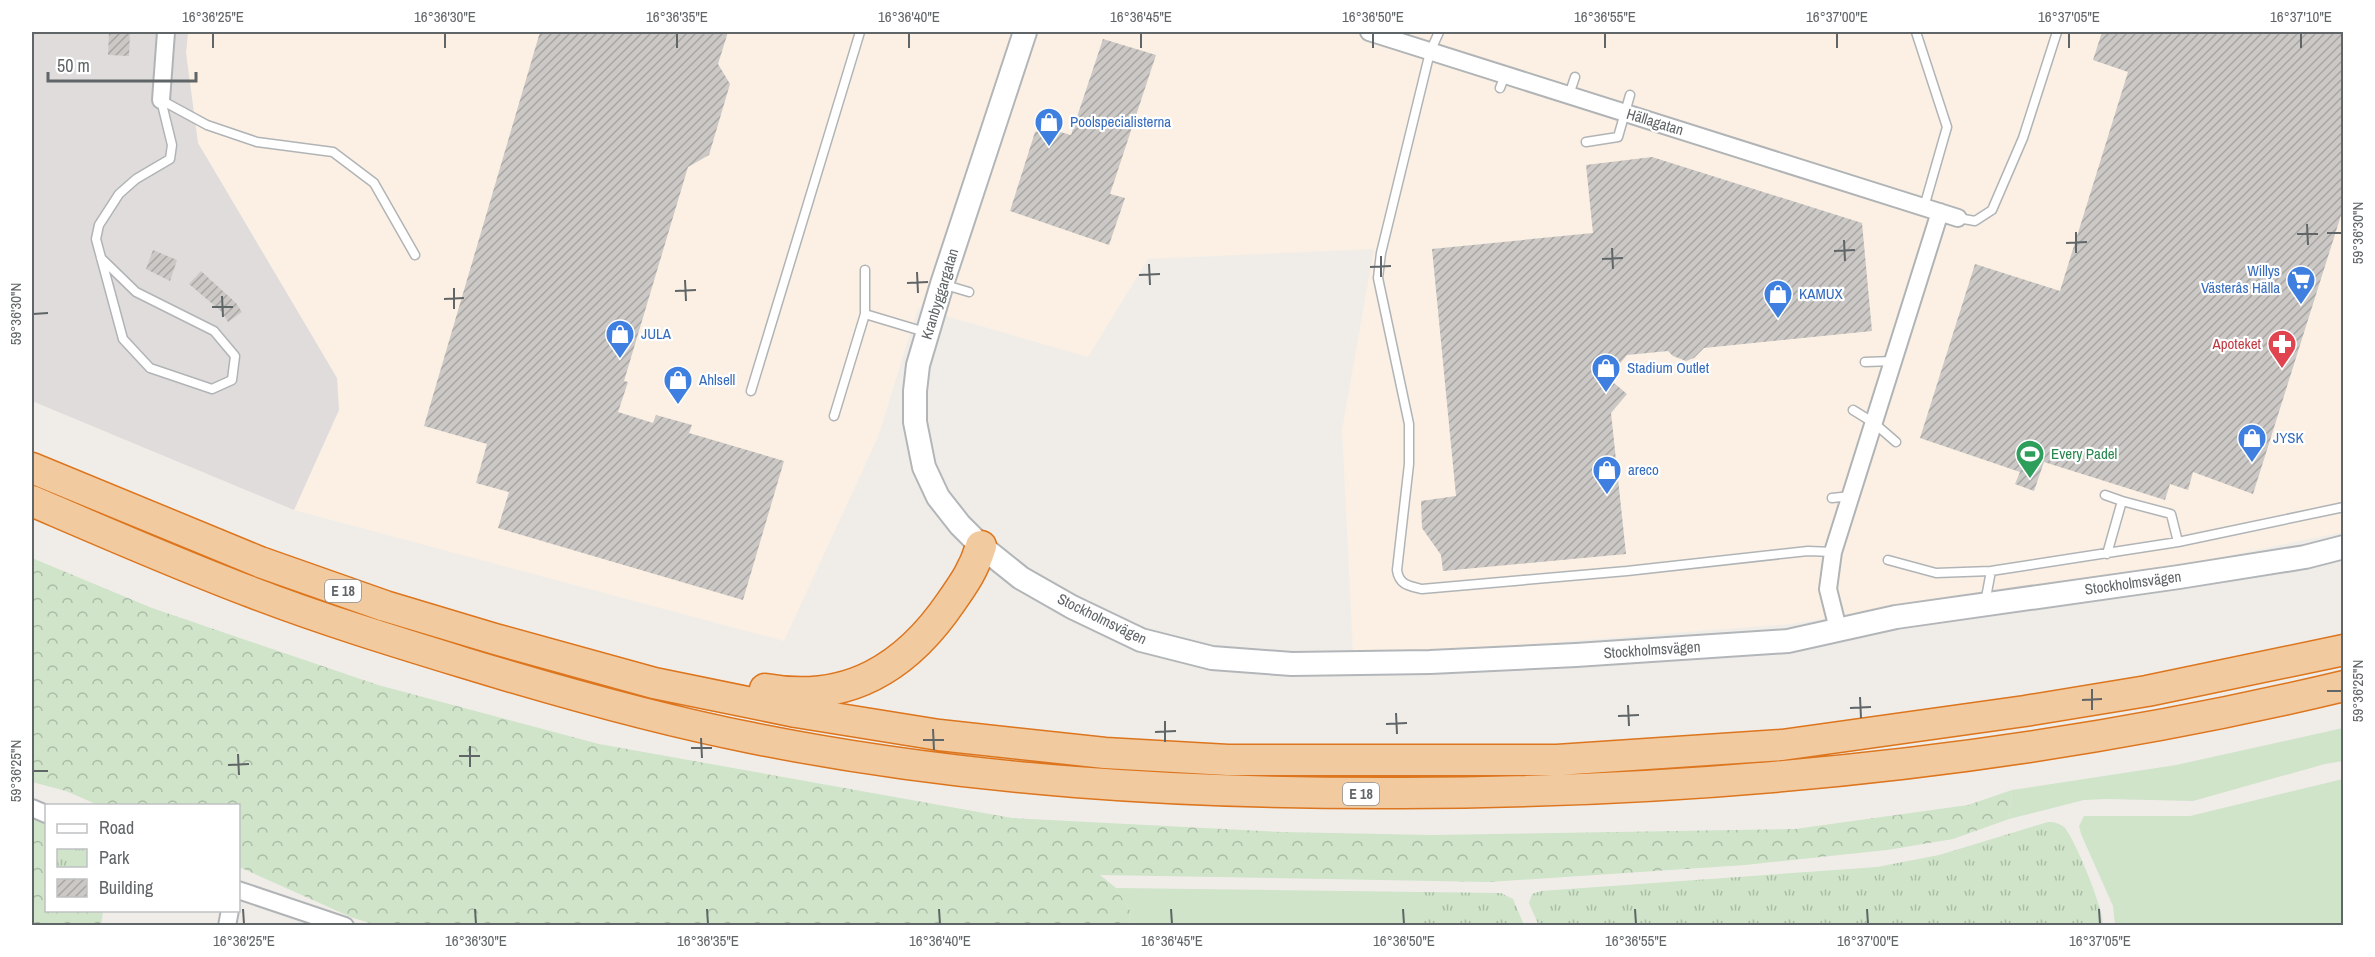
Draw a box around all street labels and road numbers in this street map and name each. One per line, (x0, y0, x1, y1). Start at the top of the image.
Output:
street label: Hällagatan (1624, 103, 1686, 140)
street label: Kranbyggargatan (916, 246, 963, 342)
street label: Stockholmsvägen (2083, 565, 2182, 600)
road number: E 18 (325, 580, 361, 602)
street label: Stockholmsvägen (1054, 588, 1150, 649)
street label: Stockholmsvägen (1603, 636, 1701, 663)
road number: E 18 (1343, 783, 1379, 805)

